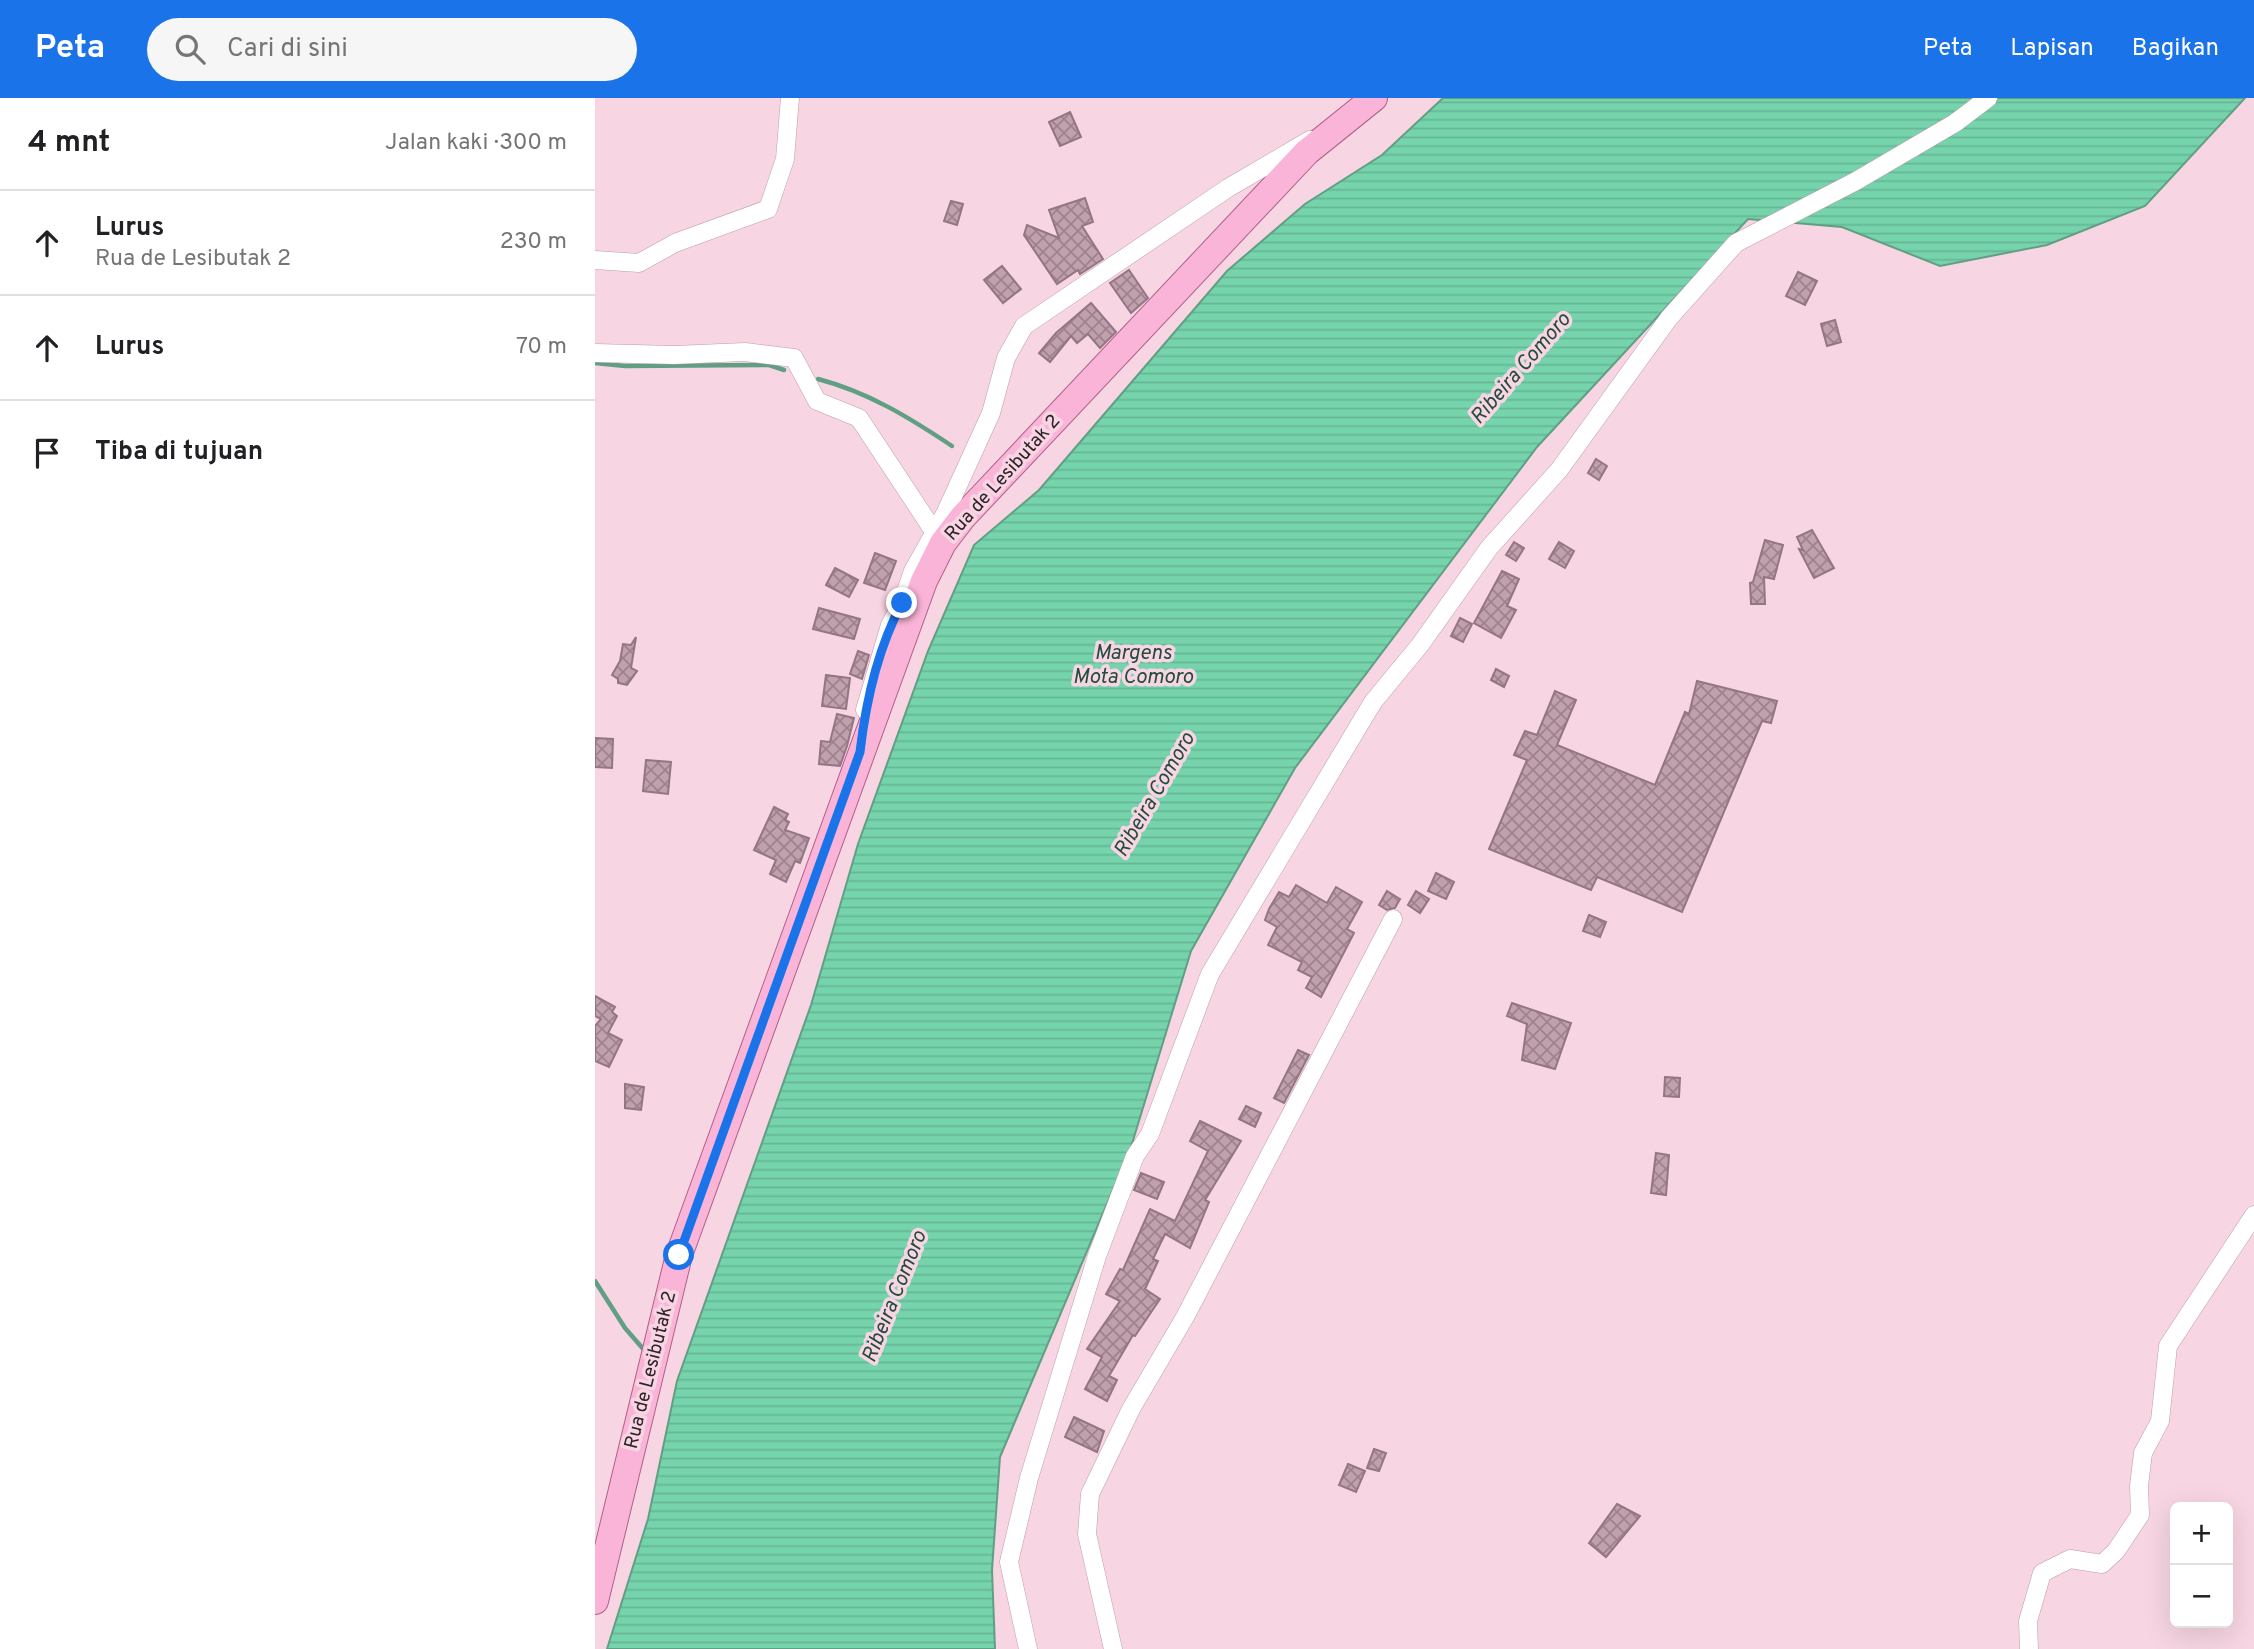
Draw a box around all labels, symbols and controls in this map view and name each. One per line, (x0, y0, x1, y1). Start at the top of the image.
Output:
search box (147, 18, 637, 81)
text: Peta (35, 28, 105, 70)
icon: search (171, 30, 209, 68)
text: Cari di sini (227, 33, 348, 66)
text: Peta (1923, 34, 1972, 64)
text: Lapisan (2010, 34, 2094, 64)
text: Bagikan (2132, 34, 2219, 64)
text: 4 mnt (28, 125, 110, 162)
text: Jalan kaki · 300 m (385, 129, 567, 158)
text: Lurus (95, 212, 164, 245)
icon: ahead (28, 224, 66, 262)
text: 230 m (500, 228, 567, 257)
text: Rua de Lesibutak 2 (95, 245, 291, 274)
water label: Ribeira Comoro (1465, 307, 1578, 431)
icon: ahead (28, 329, 66, 367)
text: Lurus (95, 331, 164, 364)
text: 70 m (516, 333, 567, 362)
street label: Rua de Lesibutak 2 (940, 410, 1066, 546)
icon: arrive (28, 434, 66, 472)
text: Tiba di tujuan (95, 436, 263, 469)
route end (886, 587, 917, 618)
water label: Margens Mota Comoro (1073, 640, 1194, 691)
water label: Ribeira Comoro (1108, 727, 1202, 862)
water label: Ribeira Comoro (856, 1226, 934, 1367)
route start (663, 1239, 694, 1270)
street label: Rua de Lesibutak 2 (620, 1289, 682, 1451)
map controls (2170, 1502, 2233, 1628)
button: + (2170, 1502, 2233, 1565)
button: − (2170, 1565, 2233, 1628)

